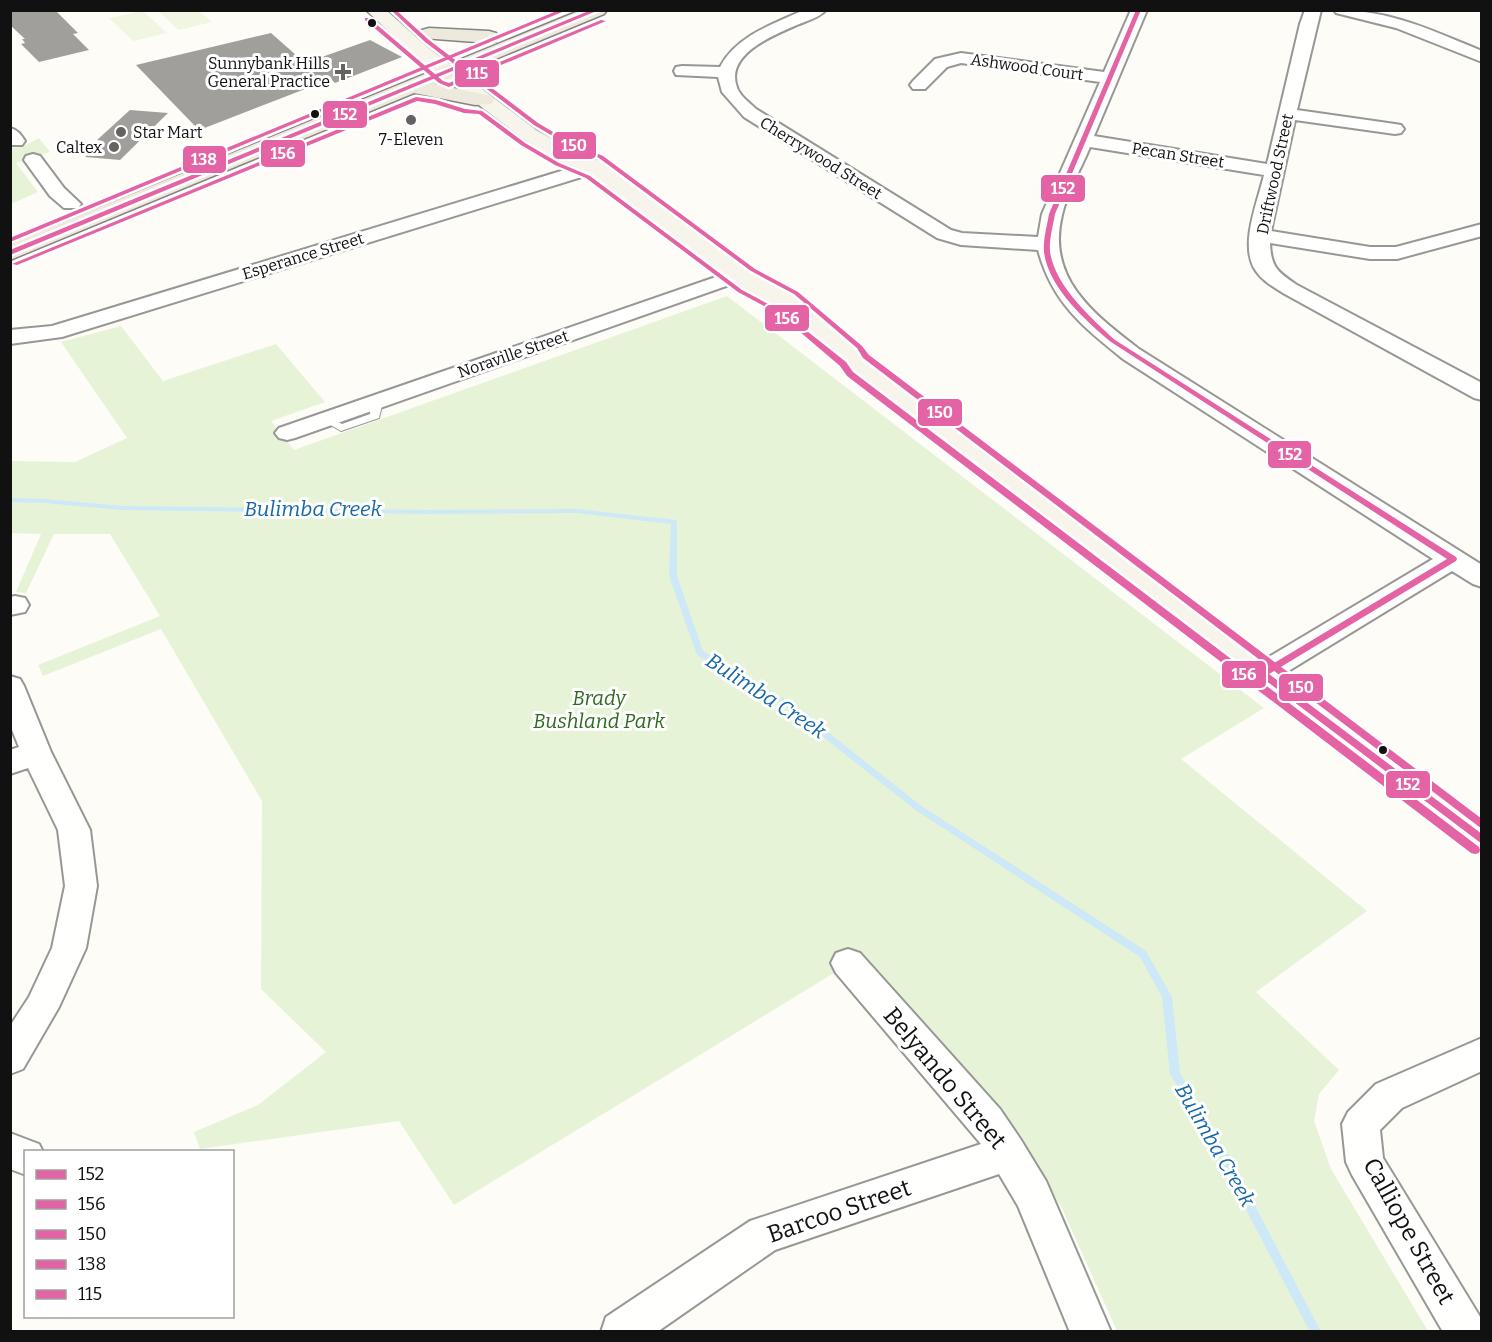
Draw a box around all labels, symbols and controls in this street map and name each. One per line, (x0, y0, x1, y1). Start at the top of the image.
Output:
unlabelled marker (366, 17, 378, 29)
street label: Ashwood Court (969, 50, 1085, 84)
place label: Sunnybank Hills General Practice (208, 54, 330, 91)
line badge: 115 (454, 59, 500, 88)
marker: Sunnybank Hills General Practice (334, 63, 352, 81)
text: 115 (466, 64, 489, 83)
line badge: 152 (322, 100, 368, 129)
text: 152 (333, 105, 357, 124)
unlabelled marker (309, 108, 321, 120)
street label: Driftwood Street (1253, 112, 1297, 236)
marker: 7-Eleven (404, 113, 418, 127)
street label: Cherrywood Street (756, 113, 886, 203)
place label: Star Mart (133, 123, 203, 142)
marker: Star Mart (114, 125, 128, 139)
place label: 7-Eleven (379, 130, 443, 149)
line badge: 150 (552, 131, 597, 160)
text: 150 (561, 136, 587, 155)
place label: Caltex (56, 138, 102, 157)
street label: Pecan Street (1130, 138, 1226, 172)
line badge: 156 (260, 139, 306, 168)
marker: Caltex (107, 140, 121, 154)
text: 156 (270, 144, 296, 163)
line badge: 138 (182, 145, 227, 174)
text: 138 (191, 150, 217, 169)
line badge: 152 (1040, 174, 1086, 203)
text: 152 (1051, 179, 1075, 198)
street label: Esperance Street (240, 228, 366, 284)
line badge: 156 (764, 304, 810, 332)
text: 156 (774, 309, 800, 328)
street label: Noraville Street (455, 326, 571, 382)
line badge: 150 (917, 398, 963, 427)
text: 150 (927, 403, 953, 422)
line badge: 152 (1267, 440, 1312, 469)
text: 152 (1278, 445, 1302, 464)
water label: Bulimba Creek (244, 496, 383, 522)
water label: Bulimba Creek (701, 648, 831, 745)
line badge: 156 (1221, 660, 1267, 689)
text: 156 (1231, 665, 1257, 684)
line badge: 150 (1278, 673, 1324, 702)
text: 150 (1288, 678, 1314, 697)
park label: Brady Bushland Park (533, 686, 665, 733)
unlabelled marker (1377, 744, 1389, 756)
line badge: 152 (1385, 770, 1431, 799)
text: 152 (1396, 775, 1420, 794)
street label: Belyando Street (878, 1002, 1012, 1155)
water label: Bulimba Creek (1169, 1079, 1261, 1212)
legend (24, 1150, 234, 1318)
street label: Calliope Street (1357, 1153, 1461, 1309)
text: 152 (78, 1163, 104, 1185)
street label: Barcoo Street (763, 1173, 915, 1249)
text: 156 (78, 1193, 106, 1215)
text: 150 (78, 1223, 106, 1245)
text: 138 (78, 1253, 106, 1275)
text: 115 (78, 1283, 102, 1305)

